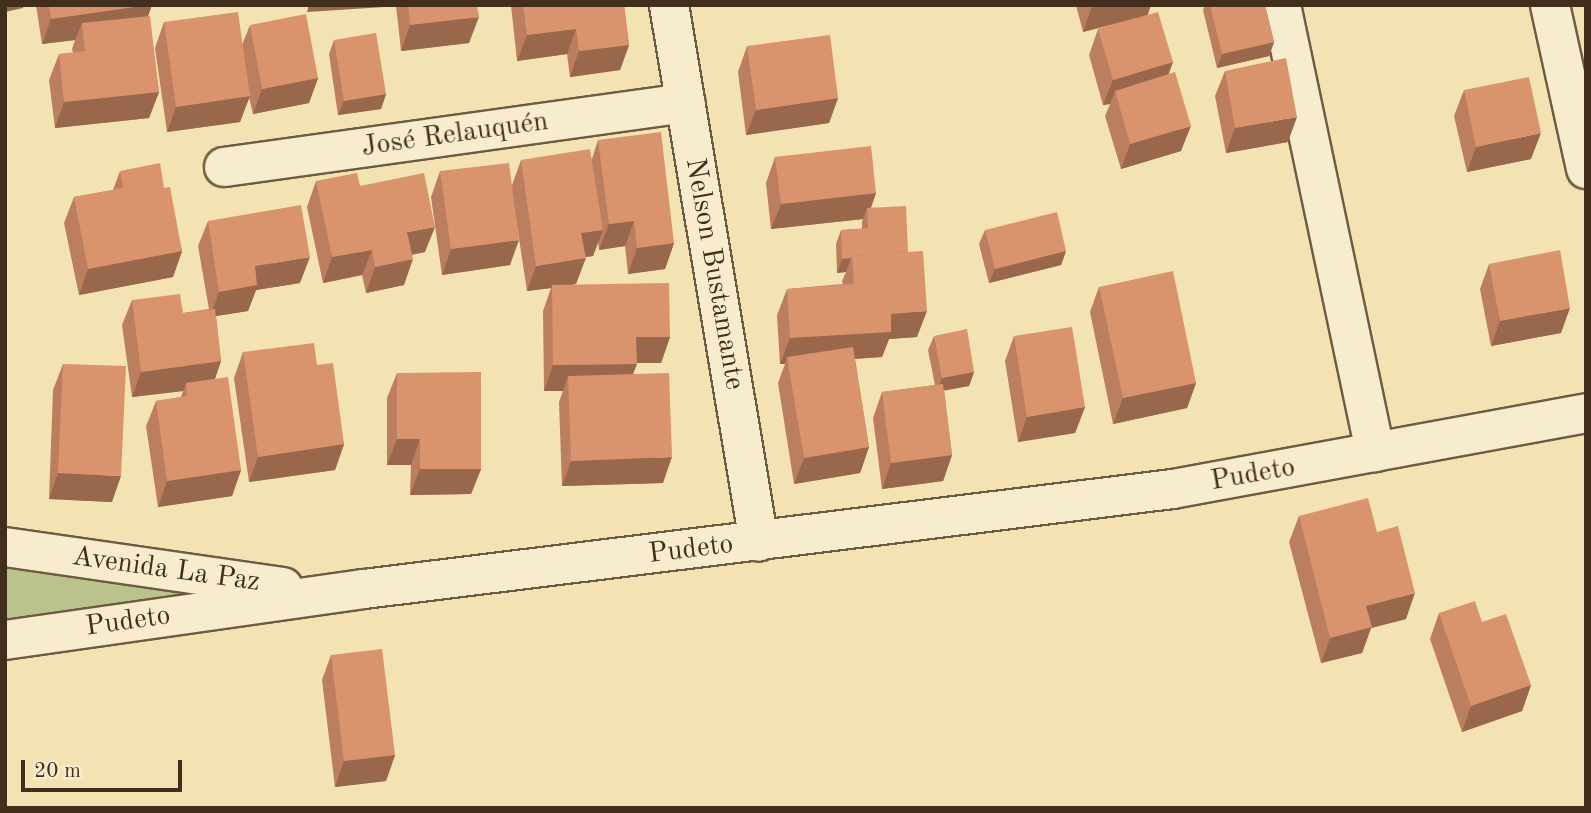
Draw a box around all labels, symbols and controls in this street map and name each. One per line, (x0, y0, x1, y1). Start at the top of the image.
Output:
street label: José Relauquén (359, 105, 551, 165)
street label: Nelson Bustamante (677, 155, 751, 393)
street label: Pudeto (1208, 451, 1298, 499)
street label: Pudeto (647, 528, 735, 572)
street label: Avenida La Paz (70, 540, 262, 600)
street label: Pudeto (83, 599, 173, 645)
scale bar (24, 746, 186, 790)
text: 20 m (34, 761, 81, 782)

